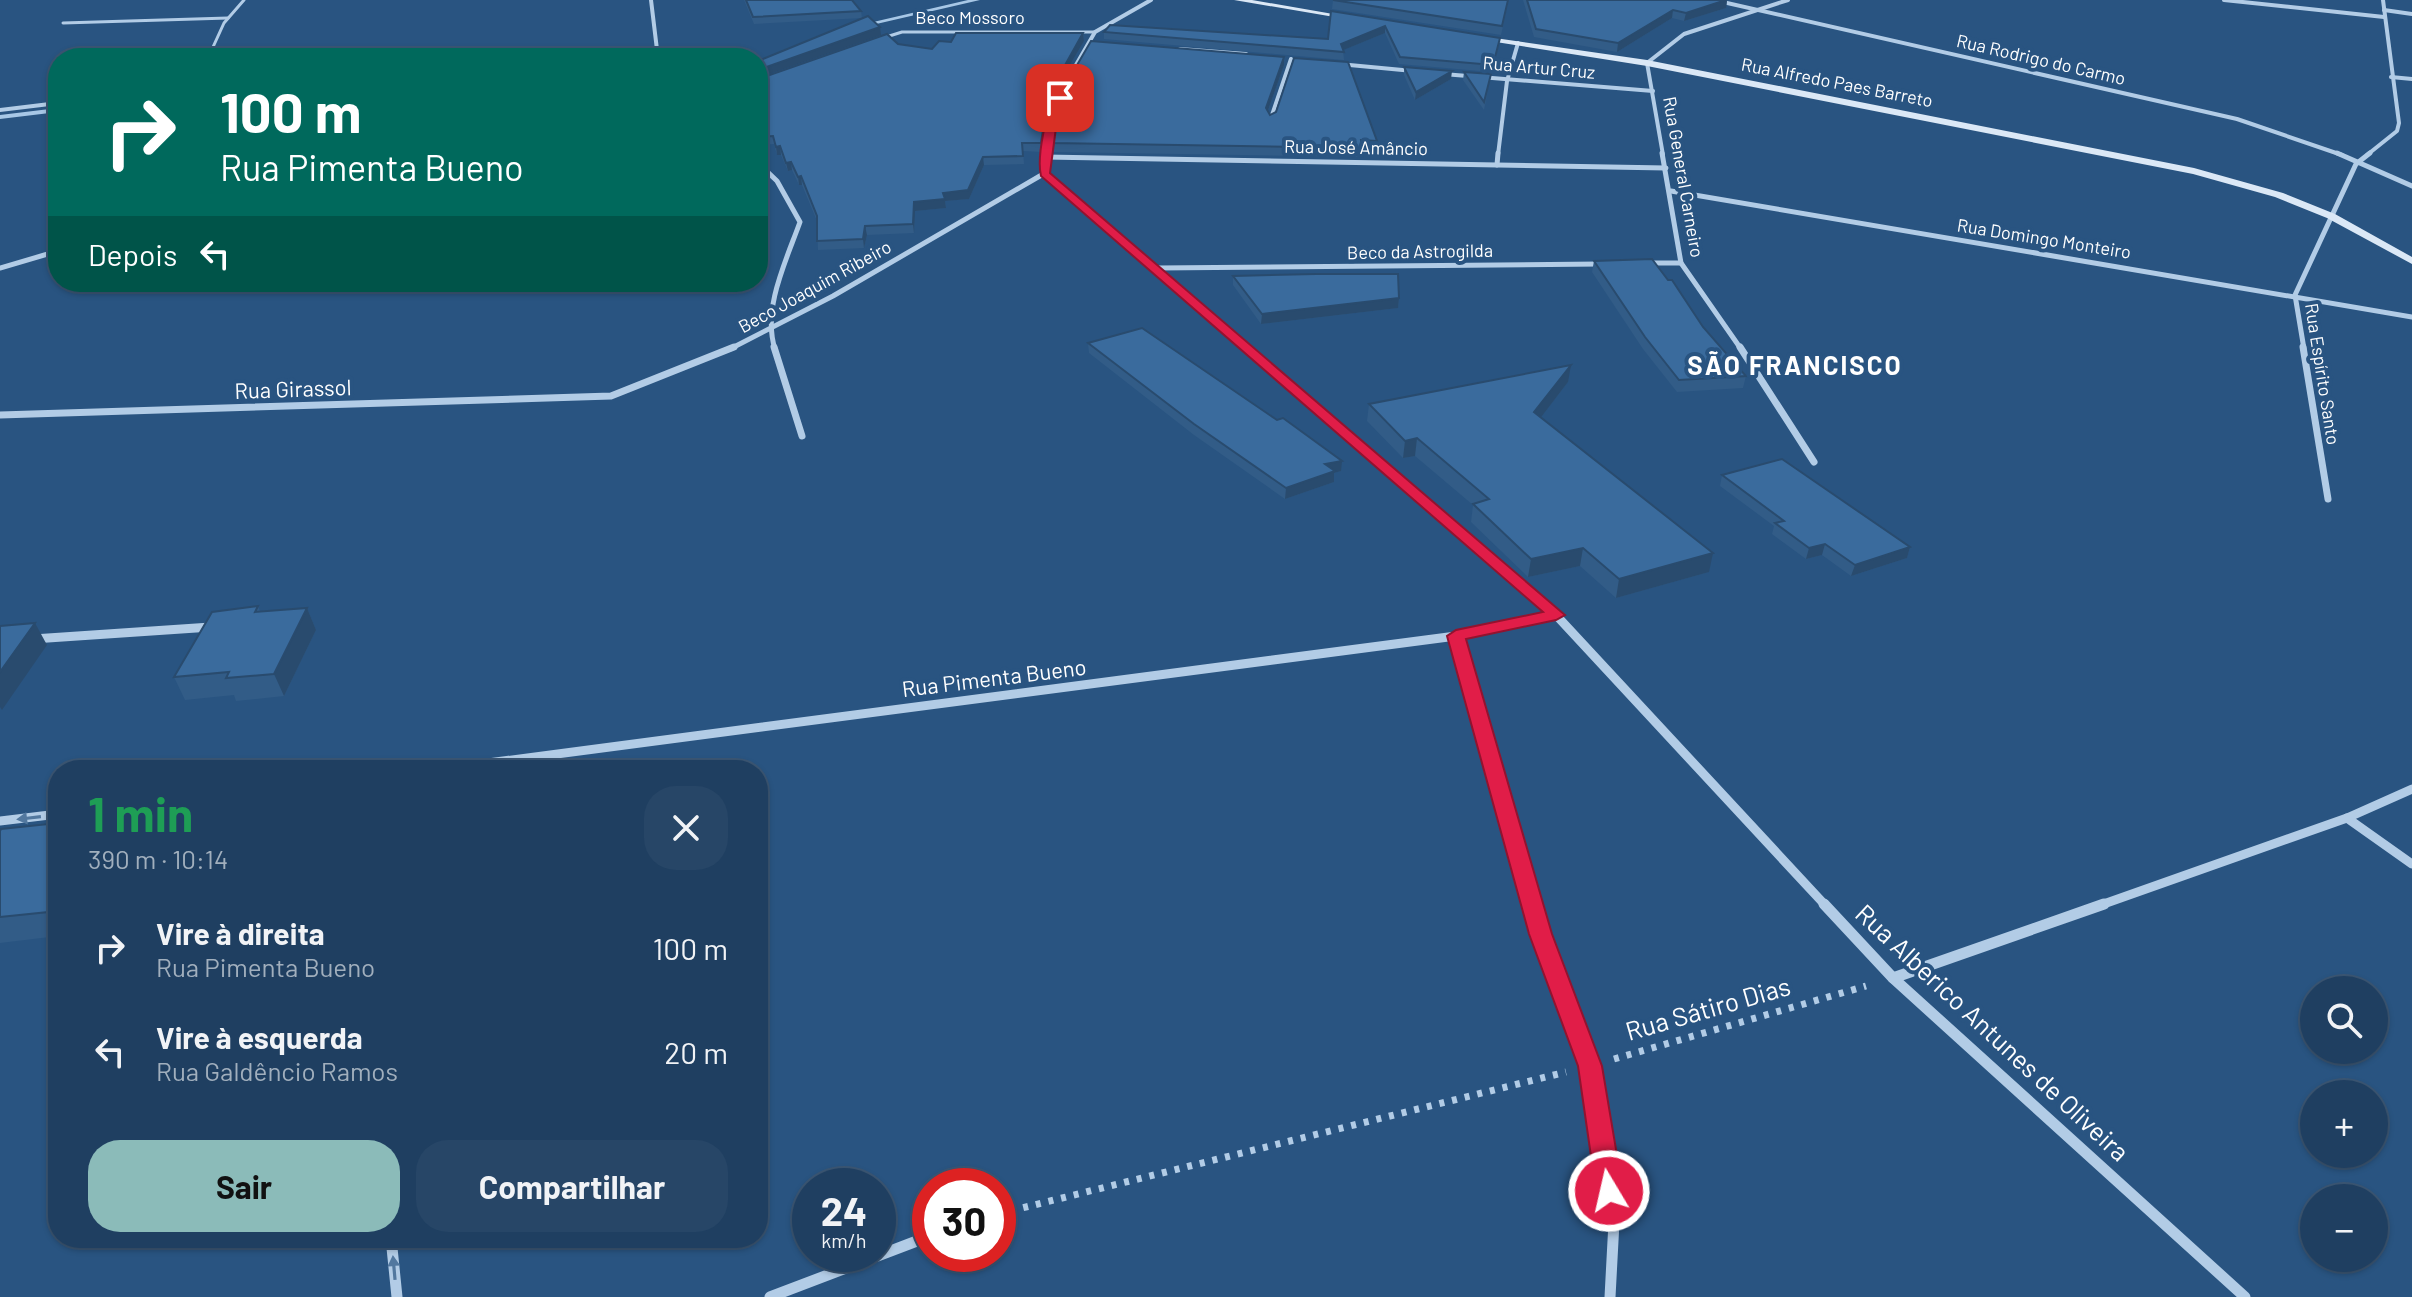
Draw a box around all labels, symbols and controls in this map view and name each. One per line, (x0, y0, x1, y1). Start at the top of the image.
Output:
street label: Beco Mossoro (915, 6, 1025, 28)
street label: Rua Rodrigo do Carmo (1955, 29, 2128, 89)
street label: Rua Artur Cruz (1482, 51, 1596, 83)
street label: Rua Alfredo Paes Barreto (1740, 53, 1935, 111)
pin (1026, 64, 1094, 132)
icon: arrive (1038, 76, 1082, 120)
text: 100 m (220, 77, 362, 144)
icon: right (88, 80, 192, 184)
street label: Rua General Carneiro (1659, 95, 1709, 259)
street label: Rua José Amâncio (1284, 135, 1428, 159)
text: Rua Pimenta Bueno (220, 145, 524, 188)
street label: Rua Domingo Monteiro (1956, 213, 2133, 263)
icon: left (193, 232, 237, 276)
street label: Beco Joaquim Ribeiro (734, 235, 895, 337)
text: Depois (88, 236, 177, 272)
street label: Beco da Astrogilda (1347, 239, 1493, 263)
street label: Rua Espírito Santo (2301, 301, 2345, 446)
district label: SÃO FRANCISCO (1687, 349, 1903, 380)
street label: Rua Girassol (234, 373, 352, 403)
street label: Rua Pimenta Bueno (900, 653, 1088, 701)
text: 1 min (88, 784, 193, 842)
button: close (644, 786, 728, 870)
one-way arrow (16, 811, 41, 824)
text: 390 m · 10:14 (88, 843, 228, 874)
street label: Rua Alberico Antunes de Oliveira (1850, 897, 2136, 1167)
text: Vire à direita (156, 915, 325, 951)
icon: right (88, 926, 132, 970)
text: 100 m (653, 930, 728, 966)
text: Rua Pimenta Bueno (156, 951, 375, 982)
street label: Rua Sátiro Dias (1622, 969, 1794, 1046)
map controls (2300, 976, 2388, 1272)
button: search (2300, 976, 2388, 1064)
text: Vire à esquerda (156, 1019, 363, 1055)
icon: left (88, 1030, 132, 1074)
text: 20 m (664, 1034, 728, 1070)
text: Rua Galdêncio Ramos (156, 1055, 398, 1086)
button: + (2300, 1080, 2388, 1168)
button: Sair (88, 1140, 400, 1232)
button: Compartilhar (416, 1140, 728, 1232)
position arrow (1567, 1149, 1651, 1233)
speed limit sign: 30 (912, 1168, 1016, 1272)
button: − (2300, 1184, 2388, 1272)
text: 24 (821, 1186, 867, 1234)
text: km/h (821, 1228, 867, 1252)
one-way arrow (387, 1255, 400, 1280)

